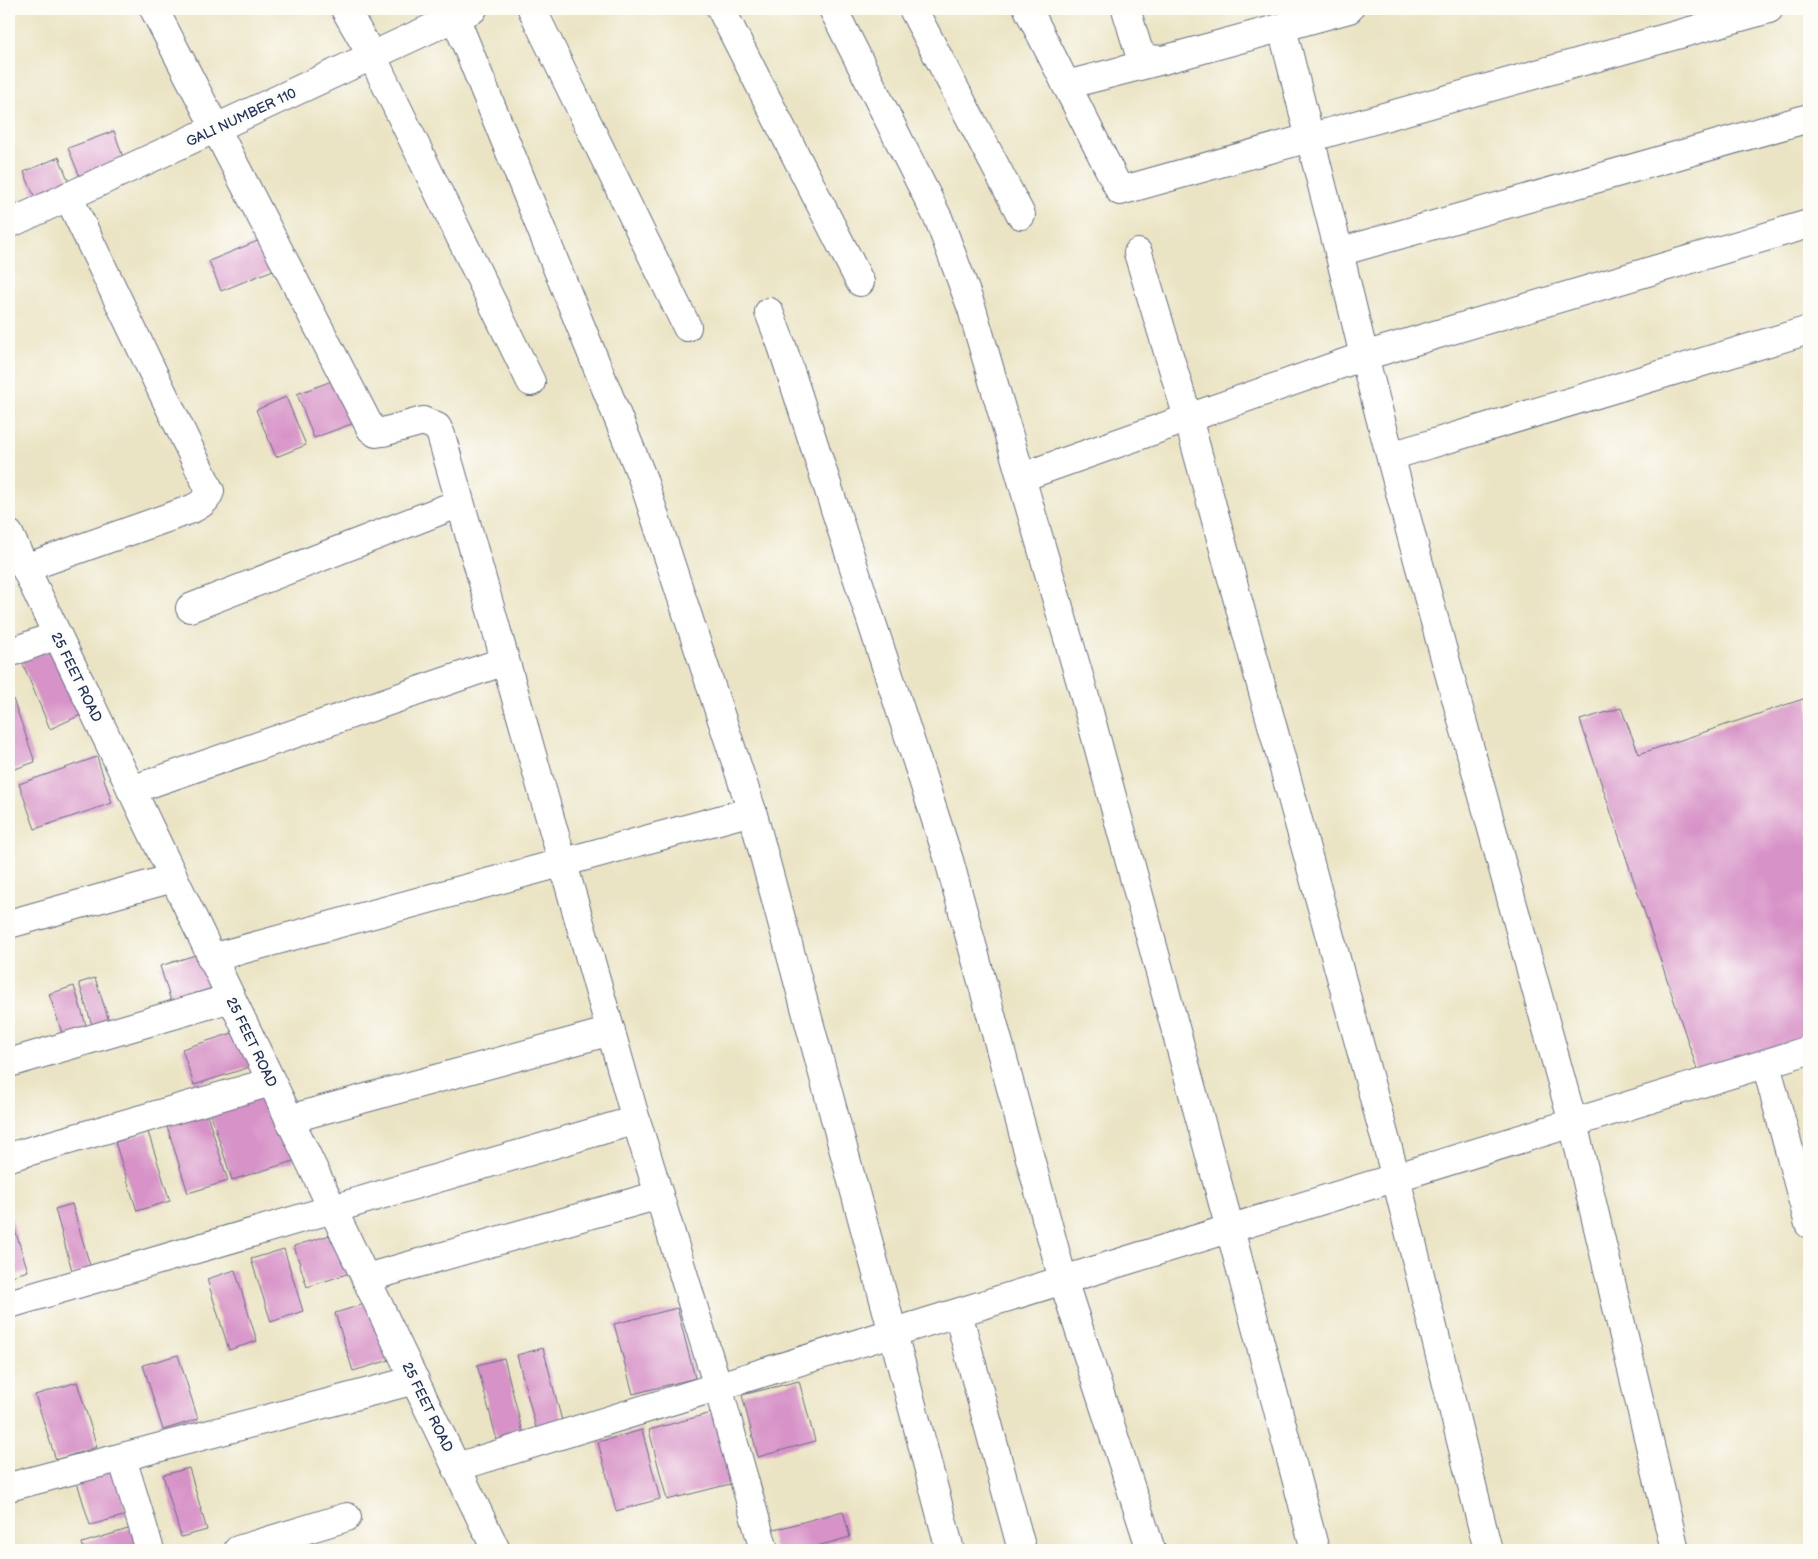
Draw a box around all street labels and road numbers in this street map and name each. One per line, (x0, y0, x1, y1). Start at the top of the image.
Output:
street label: GALI NUMBER 110 (183, 85, 299, 150)
street label: 25 FEET ROAD (47, 629, 106, 725)
street label: 25 FEET ROAD (222, 994, 281, 1090)
street label: 25 FEET ROAD (398, 1359, 457, 1455)

